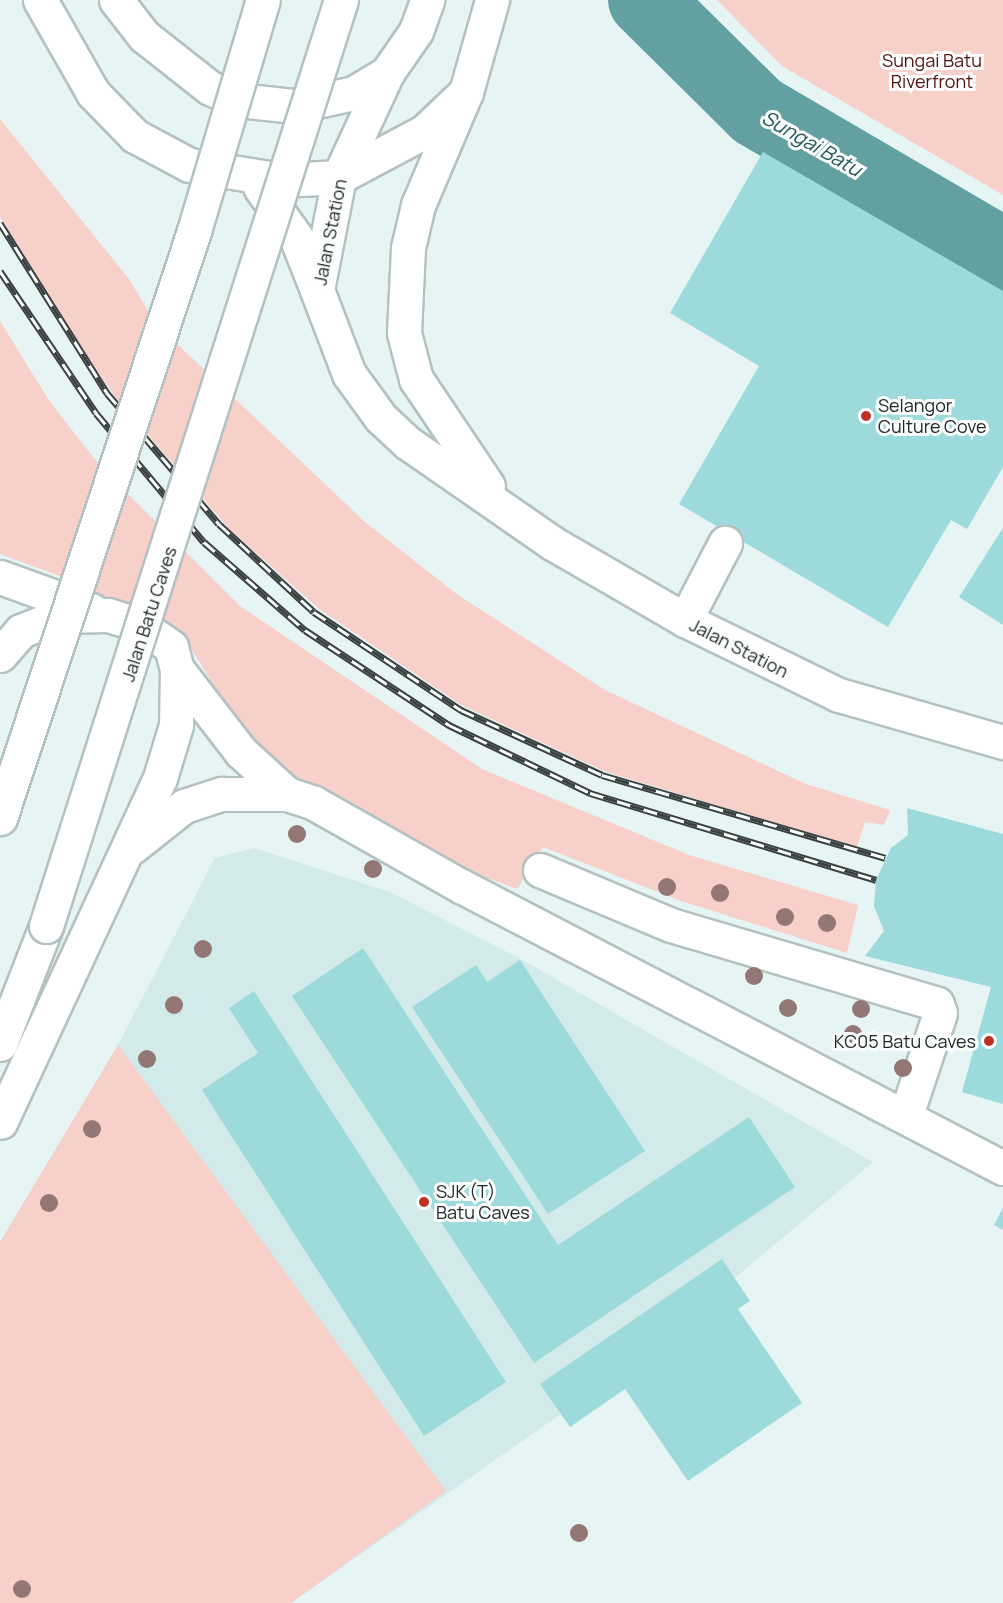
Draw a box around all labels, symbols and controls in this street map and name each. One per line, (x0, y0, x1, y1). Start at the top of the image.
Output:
park label: Sungai Batu Riverfront (882, 50, 982, 92)
water label: Sungai Batu (758, 105, 866, 181)
street label: Jalan Station (309, 177, 351, 287)
place label: Selangor Culture Cove (878, 395, 987, 438)
marker: Selangor Culture Cove (859, 409, 873, 423)
street label: Jalan Batu Caves (117, 544, 181, 684)
street label: Jalan Station (686, 614, 792, 682)
place label: KC05 Batu Caves (834, 1030, 976, 1052)
marker: KC05 Batu Caves (980, 1032, 998, 1050)
place label: SJK (T) Batu Caves (436, 1181, 530, 1224)
marker: SJK (T) Batu Caves (417, 1195, 431, 1209)

